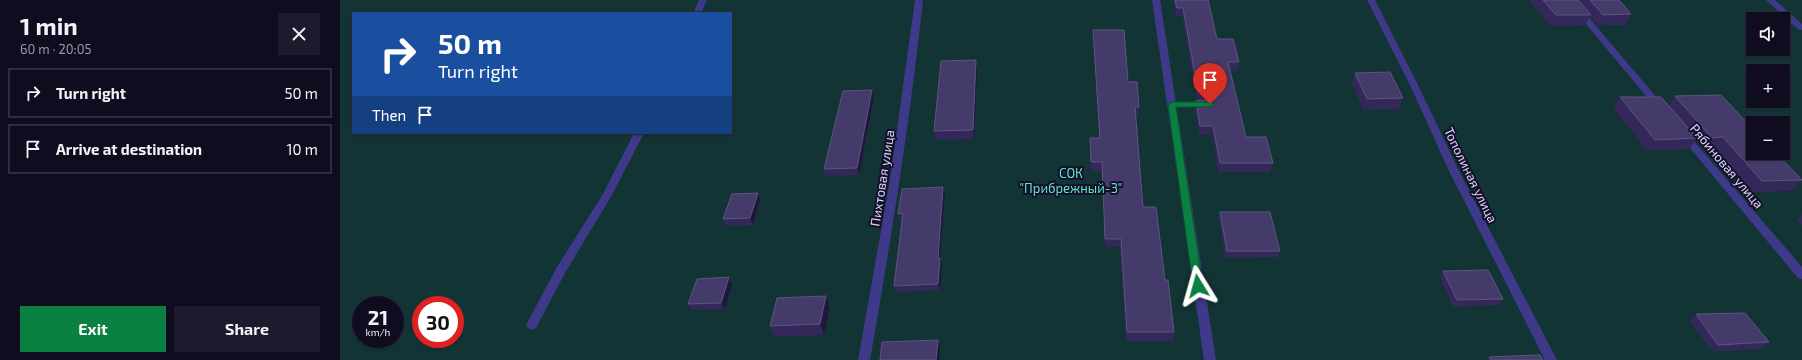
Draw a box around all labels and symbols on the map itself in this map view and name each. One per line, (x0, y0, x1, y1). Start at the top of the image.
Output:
pin (1193, 63, 1227, 104)
street label: Рябиновая улица (1687, 120, 1767, 212)
street label: Тополиная улица (1441, 125, 1501, 225)
street label: Пихтовая улица (866, 129, 898, 227)
park label: СОК "Прибрежный-3" (1020, 165, 1122, 196)
position arrow (1177, 265, 1219, 307)
speed limit sign: 30 (412, 296, 464, 348)

